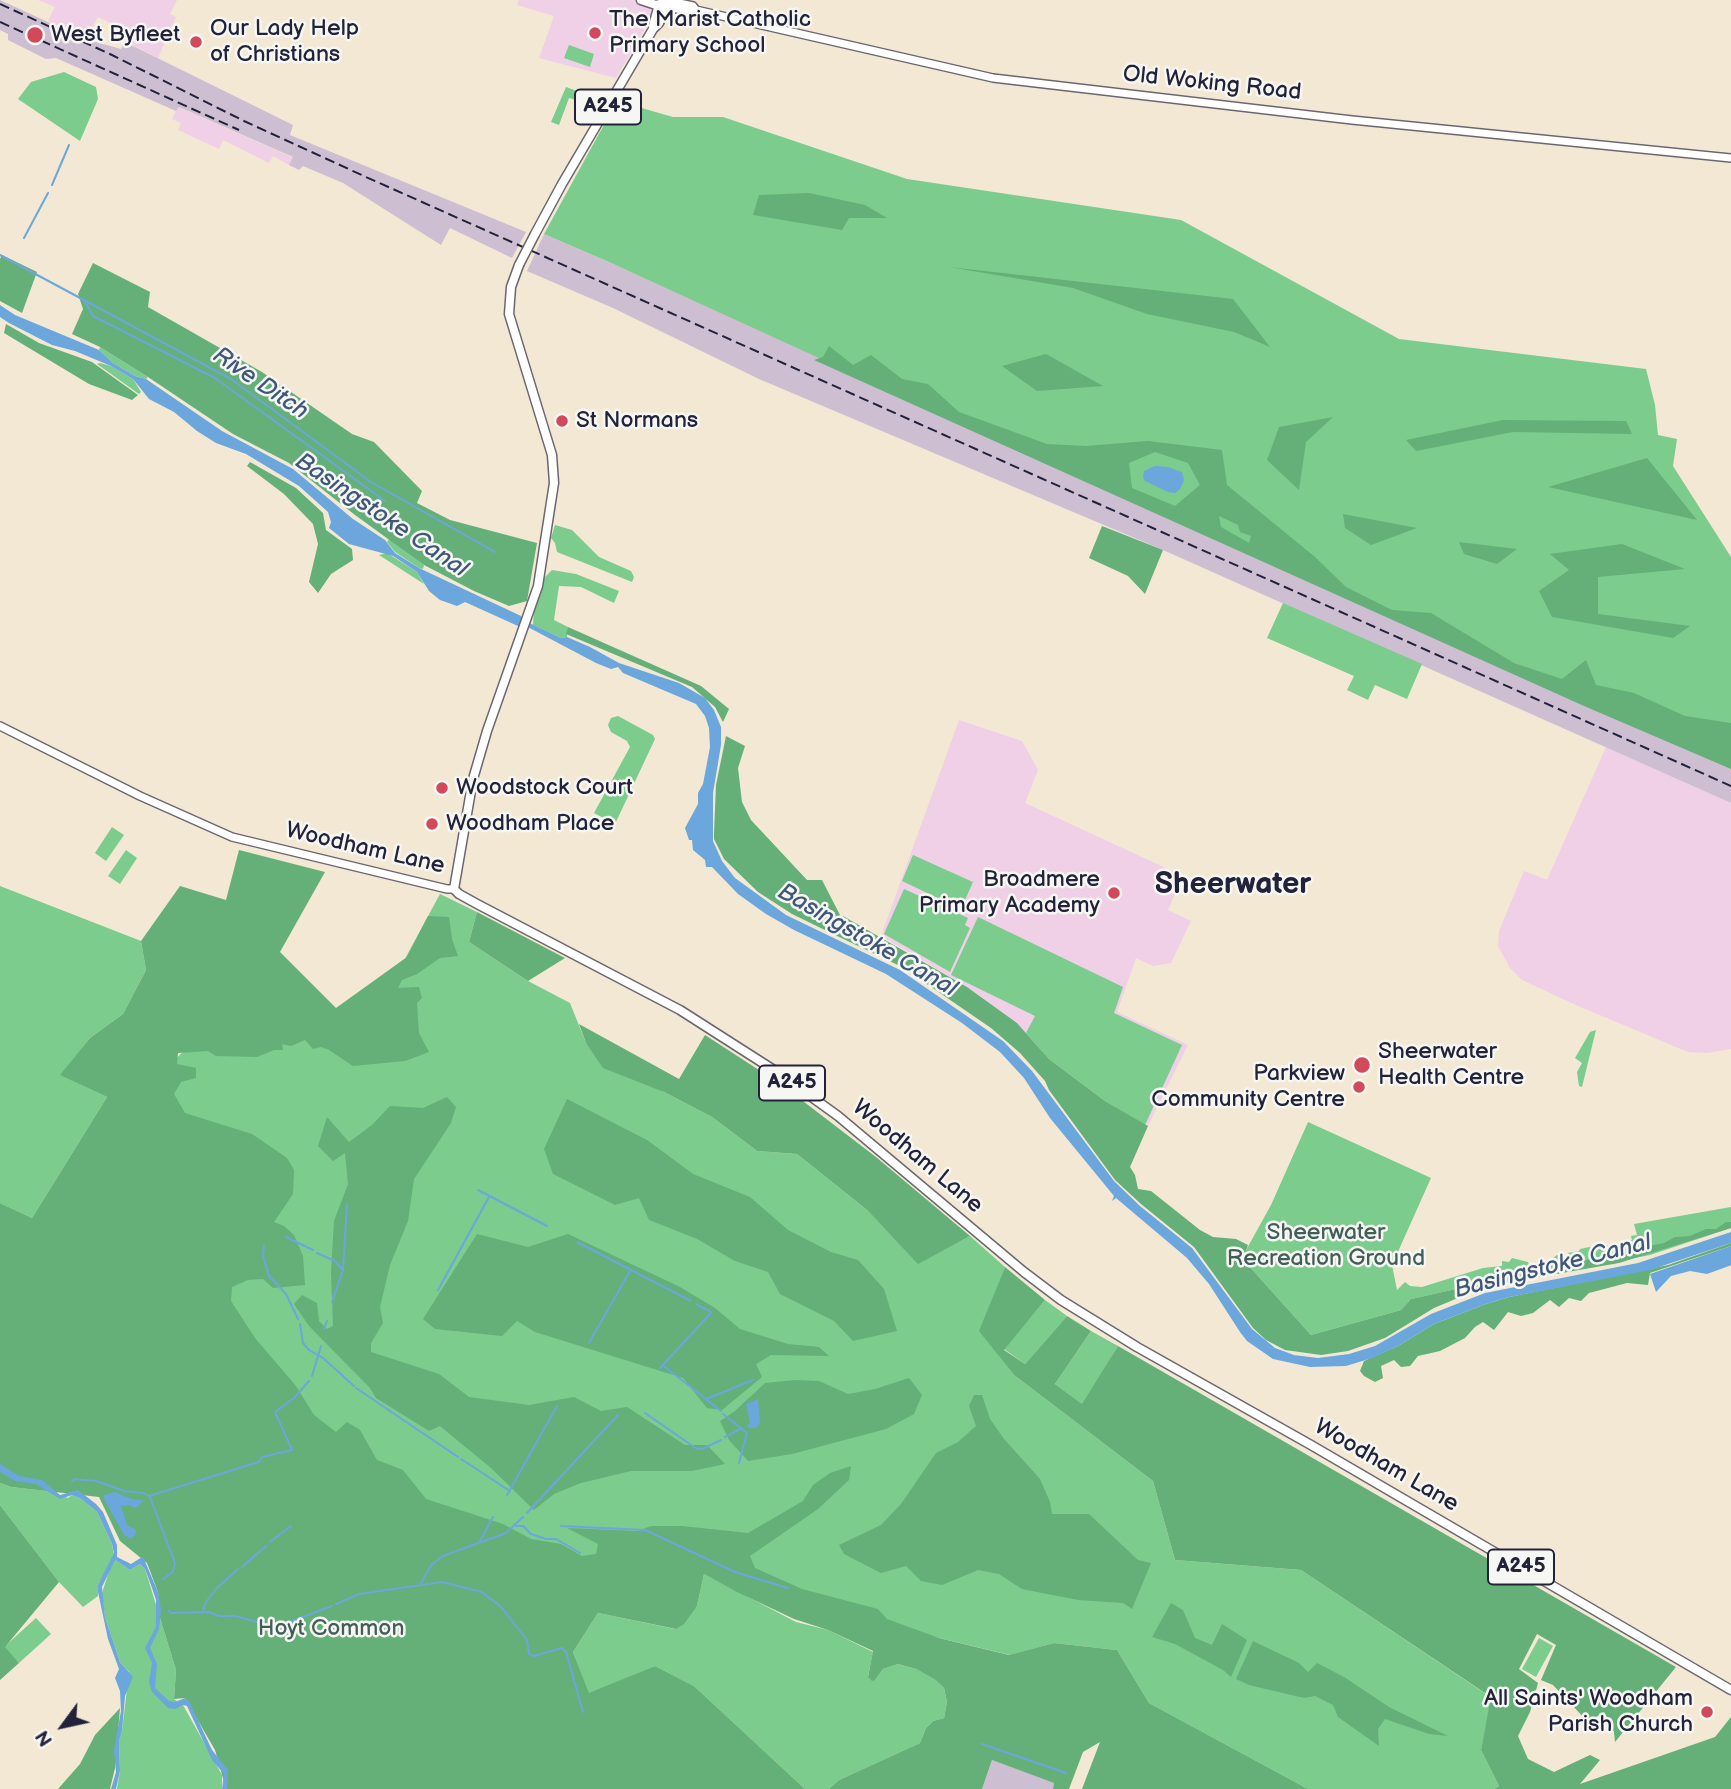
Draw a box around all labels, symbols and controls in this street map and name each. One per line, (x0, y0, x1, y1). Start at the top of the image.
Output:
place label: The Marist Catholic Primary School (609, 6, 811, 60)
place label: Our Lady Help of Christians (210, 15, 359, 69)
place label: West Byfleet (51, 21, 180, 49)
marker: West Byfleet (25, 25, 45, 45)
marker: The Marist Catholic Primary School (587, 25, 603, 41)
marker: Our Lady Help of Christians (188, 34, 204, 50)
street label: Old Woking Road (1121, 61, 1303, 107)
road number: A245 (575, 90, 641, 124)
water label: Rive Ditch (207, 342, 313, 426)
place label: St Normans (576, 407, 698, 435)
marker: St Normans (554, 413, 570, 429)
water label: Basingstoke Canal (289, 448, 473, 584)
place label: Woodstock Court (456, 774, 633, 802)
marker: Woodstock Court (434, 780, 450, 796)
place label: Woodham Place (446, 810, 614, 838)
marker: Woodham Place (424, 816, 440, 832)
street label: Woodham Lane (283, 817, 447, 881)
place label: Broadmere Primary Academy (919, 866, 1100, 920)
district label: Sheerwater (1155, 867, 1311, 903)
water label: Basingstoke Canal (772, 878, 962, 1004)
marker: Broadmere Primary Academy (1106, 885, 1122, 901)
place label: Sheerwater Health Centre (1378, 1038, 1524, 1092)
marker: Sheerwater Health Centre (1352, 1055, 1372, 1075)
place label: Parkview Community Centre (1151, 1060, 1345, 1114)
road number: A245 (759, 1066, 825, 1100)
marker: Parkview Community Centre (1351, 1079, 1367, 1095)
street label: Woodham Lane (846, 1094, 988, 1220)
park label: Sheerwater Recreation Ground (1227, 1219, 1425, 1273)
water label: Basingstoke Canal (1452, 1229, 1654, 1305)
street label: Woodham Lane (1309, 1414, 1463, 1518)
road number: A245 (1488, 1550, 1554, 1584)
park label: Hoyt Common (258, 1615, 404, 1643)
place label: All Saints' Woodham Parish Church (1484, 1685, 1693, 1739)
north arrow (28, 1691, 98, 1761)
marker: All Saints' Woodham Parish Church (1699, 1704, 1715, 1720)
text: N (31, 1725, 59, 1750)

